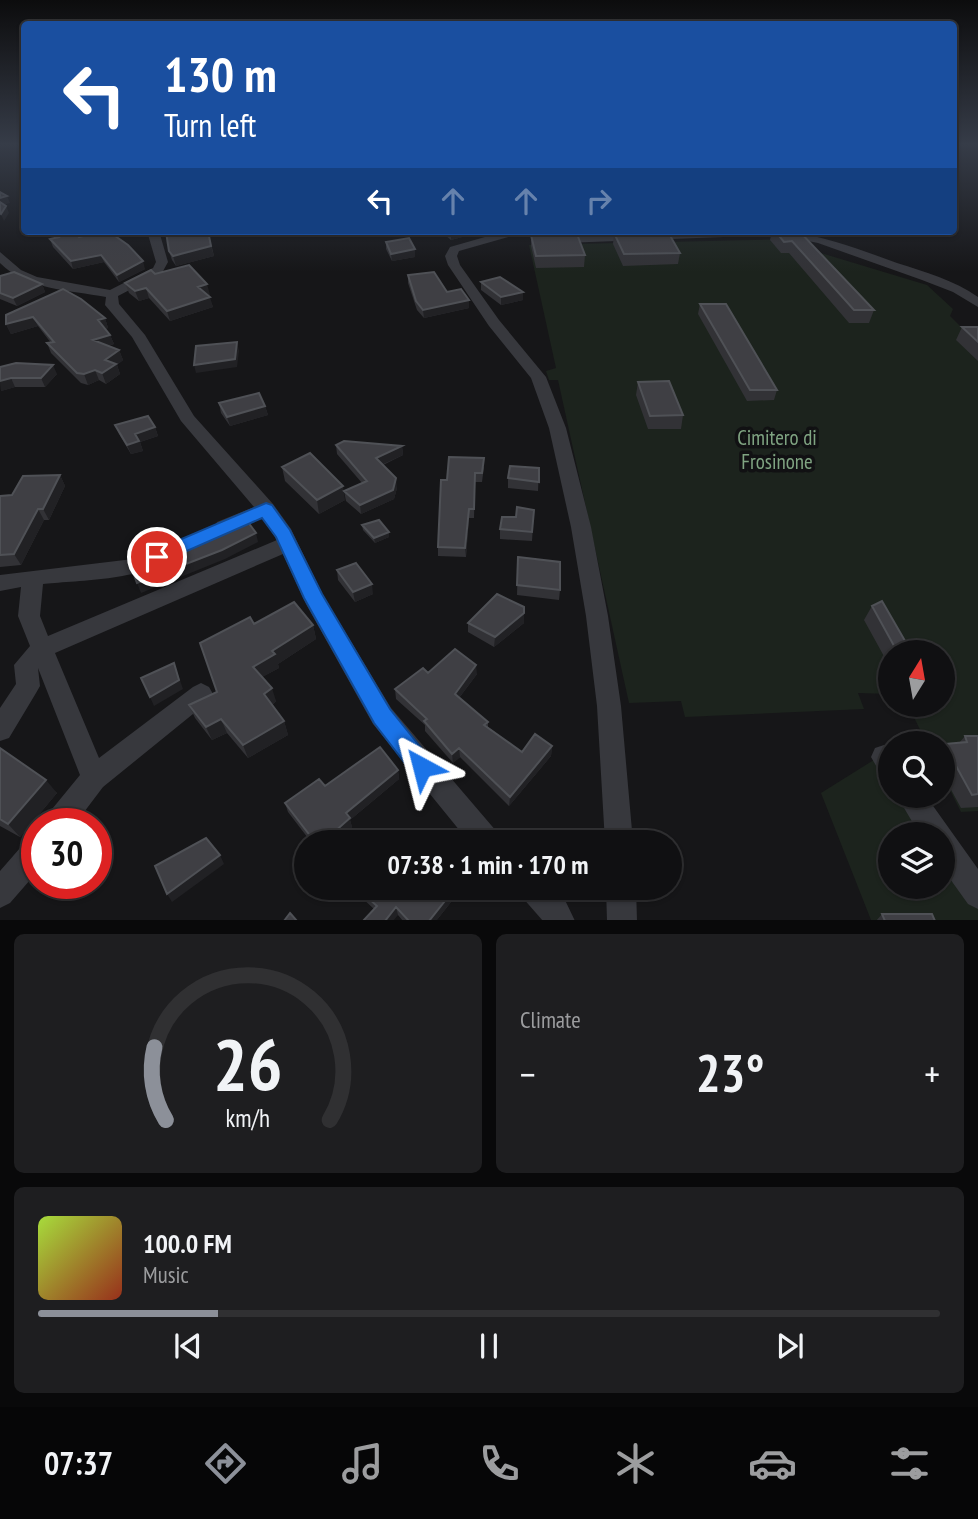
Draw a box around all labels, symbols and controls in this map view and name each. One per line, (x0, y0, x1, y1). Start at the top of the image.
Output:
text: 130 m (164, 42, 277, 106)
icon: left (49, 49, 140, 140)
text: Turn left (164, 104, 256, 146)
icon: left (361, 182, 399, 220)
icon: ahead (434, 182, 472, 220)
icon: ahead (507, 182, 545, 220)
icon: right (580, 182, 618, 220)
park label: Cimitero di Frosinone (737, 424, 817, 475)
pin (127, 527, 187, 587)
icon: arrive (138, 538, 176, 576)
north arrow (878, 640, 956, 718)
map controls (878, 640, 955, 899)
position arrow (385, 730, 459, 804)
button: search (878, 731, 955, 808)
speed limit sign: 30 (21, 808, 112, 899)
button: layers (878, 822, 955, 899)
text: 07:38 · 1 min · 170 m (388, 848, 588, 881)
text: Climate (520, 1005, 581, 1034)
text: 26 (213, 1016, 283, 1110)
text: 23° (696, 1039, 764, 1106)
text: − (520, 1049, 536, 1098)
text: + (924, 1049, 940, 1098)
text: km/h (226, 1101, 270, 1133)
text: 100.0 FM (143, 1227, 232, 1260)
text: Music (143, 1260, 189, 1289)
icon: previous (169, 1327, 207, 1365)
icon: pause (470, 1327, 508, 1365)
icon: next (771, 1327, 809, 1365)
icon: directions (201, 1439, 250, 1488)
icon: music (338, 1439, 387, 1488)
icon: phone (475, 1439, 524, 1488)
icon: climate (611, 1439, 660, 1488)
icon: car (748, 1439, 797, 1488)
icon: filters (885, 1439, 934, 1488)
text: 07:37 (44, 1442, 113, 1484)

